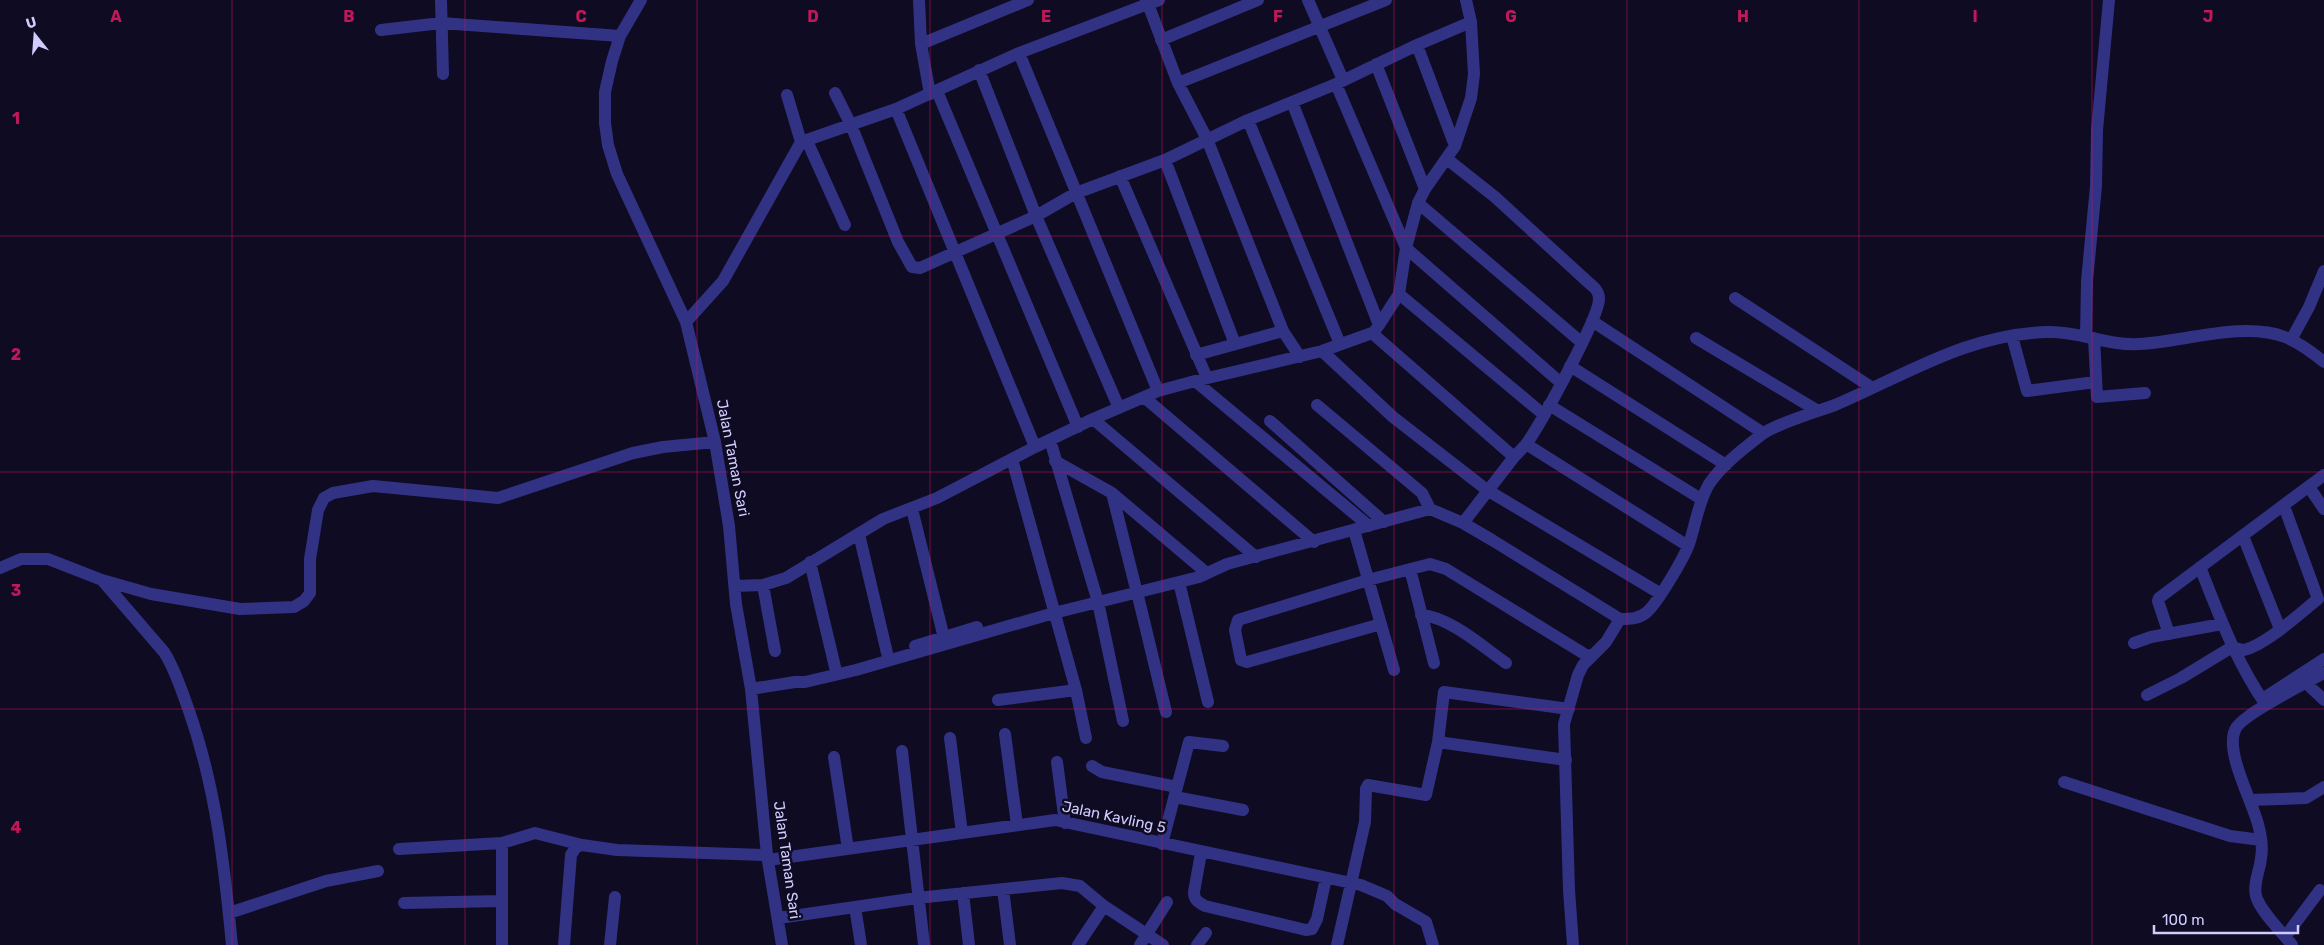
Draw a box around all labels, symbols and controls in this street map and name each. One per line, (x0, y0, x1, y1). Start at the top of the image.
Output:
text: A (110, 7, 122, 26)
text: B (343, 7, 355, 26)
text: C (575, 7, 587, 26)
text: D (807, 7, 819, 26)
text: E (1041, 7, 1051, 26)
text: F (1273, 7, 1283, 26)
text: G (1505, 7, 1517, 26)
text: H (1737, 7, 1749, 26)
text: I (1972, 7, 1978, 26)
text: J (2203, 7, 2213, 26)
north arrow (10, 10, 60, 60)
text: U (24, 13, 39, 33)
text: 1 (12, 109, 20, 128)
text: 2 (11, 345, 21, 364)
street label: Jalan Taman Sari (713, 398, 753, 518)
text: 3 (11, 581, 21, 600)
street label: Jalan Kavling 5 (1060, 797, 1168, 837)
street label: Jalan Taman Sari (770, 800, 804, 920)
text: 4 (11, 818, 22, 837)
scale bar (2154, 902, 2298, 934)
text: 100 m (2162, 911, 2204, 929)

